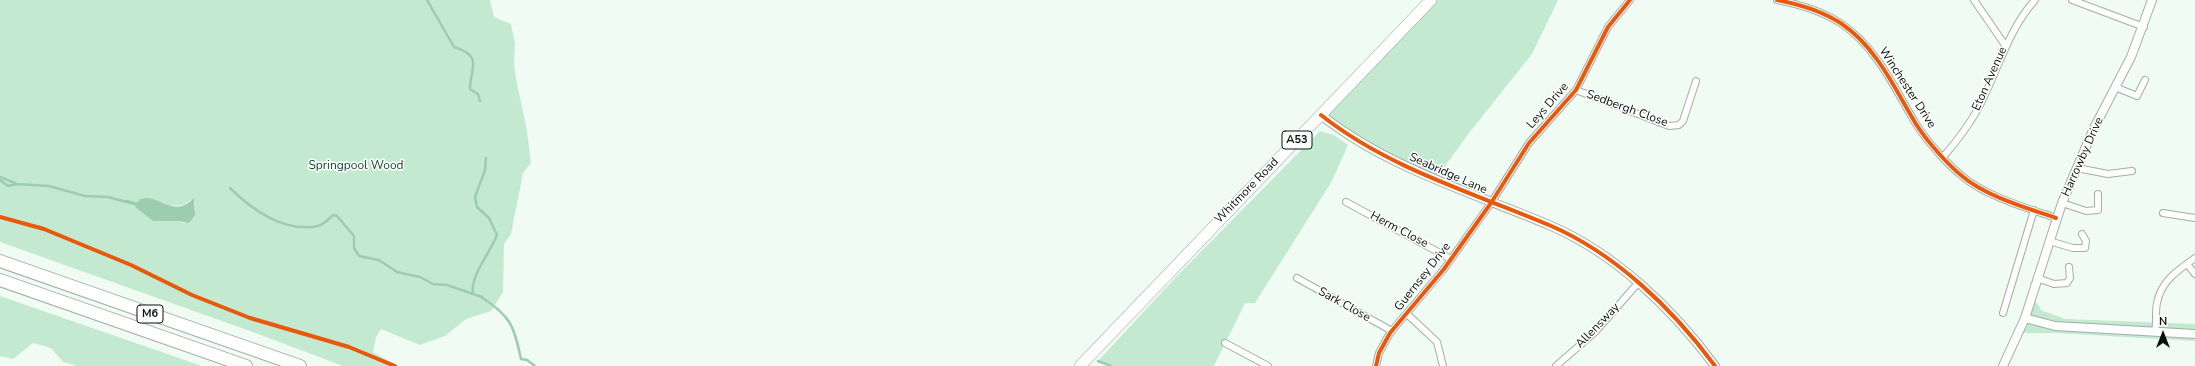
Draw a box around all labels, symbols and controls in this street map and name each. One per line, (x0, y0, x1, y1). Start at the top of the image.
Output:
street label: Winchester Drive (1875, 45, 1939, 131)
street label: Eton Avenue (1969, 45, 2011, 113)
street label: Leys Drive (1524, 80, 1572, 132)
street label: Sedbergh Close (1584, 88, 1670, 130)
street label: Harrowby Drive (2059, 115, 2107, 199)
road number: A53 (1282, 131, 1312, 149)
street label: Seabridge Lane (1407, 150, 1489, 198)
street label: Whitmore Road (1212, 155, 1282, 227)
park label: Springpool Wood (308, 159, 404, 173)
street label: Herm Close (1368, 209, 1430, 251)
street label: Guernsey Drive (1392, 240, 1454, 314)
street label: Sark Close (1315, 285, 1373, 325)
street label: Allensway (1573, 300, 1623, 352)
road number: M6 (137, 305, 163, 323)
north arrow (2143, 314, 2183, 354)
text: N (2159, 314, 2167, 329)

